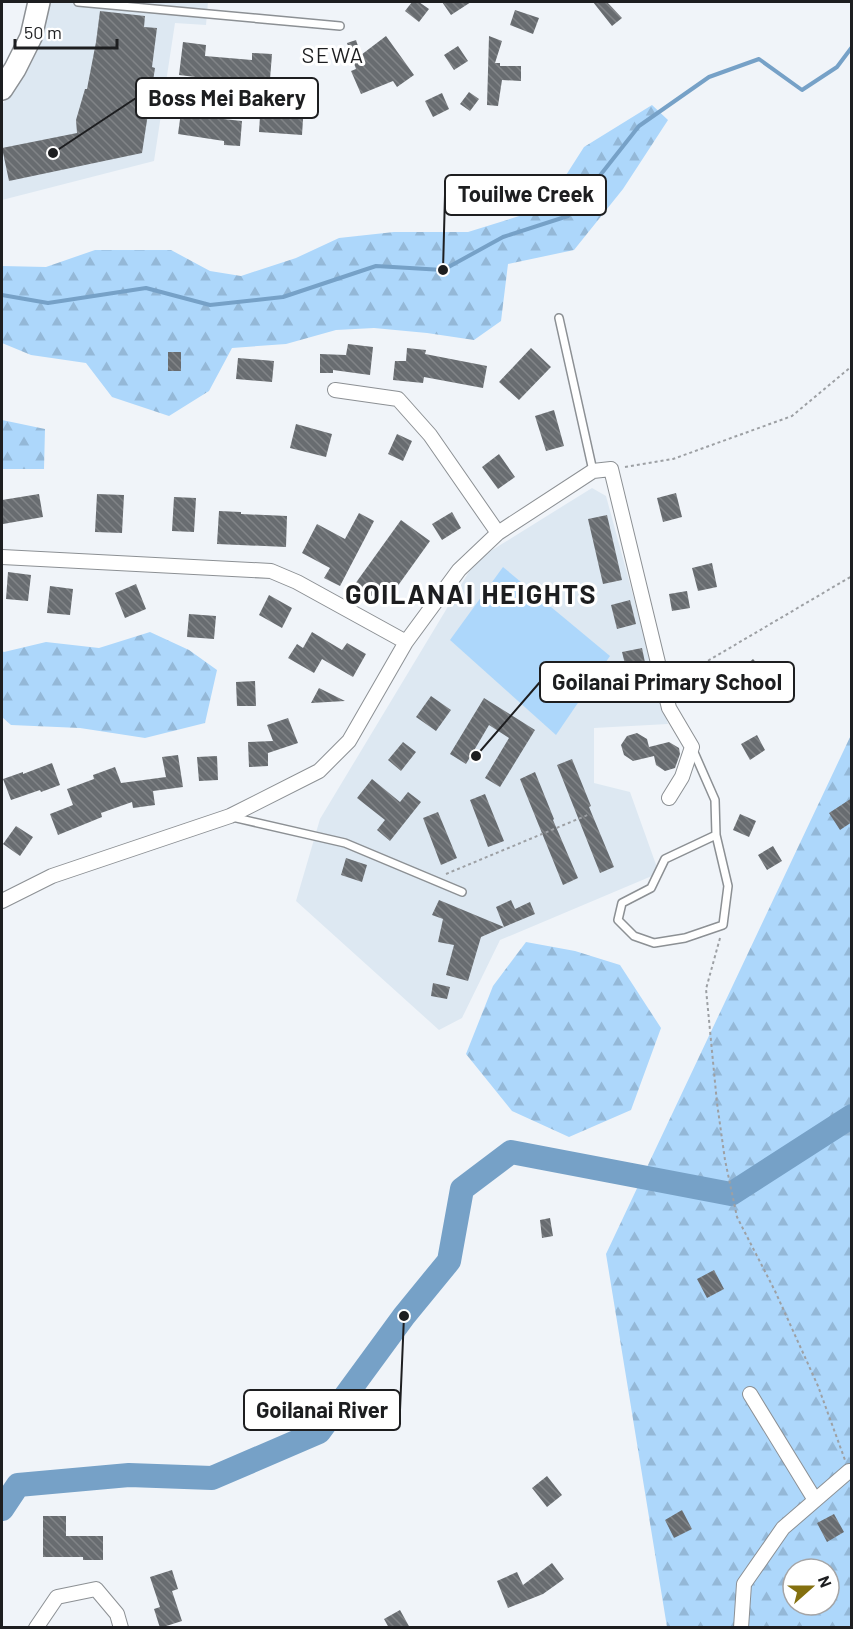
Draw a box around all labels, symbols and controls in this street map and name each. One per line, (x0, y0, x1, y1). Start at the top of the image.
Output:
scale bar (15, 12, 117, 50)
text: 50 m (24, 21, 62, 43)
district label: SEWA (301, 41, 365, 67)
callout: Boss Mei Bakery (136, 78, 318, 118)
text: Boss Mei Bakery (148, 84, 306, 110)
callout: Touilwe Creek (445, 175, 606, 215)
text: Touilwe Creek (458, 180, 594, 206)
district label: GOILANAI HEIGHTS (345, 577, 597, 609)
callout: Goilanai Primary School (540, 662, 794, 702)
text: Goilanai Primary School (552, 668, 782, 694)
callout: Goilanai River (244, 1390, 400, 1430)
text: Goilanai River (256, 1396, 389, 1422)
north arrow (781, 1557, 841, 1617)
text: N (815, 1573, 836, 1590)

